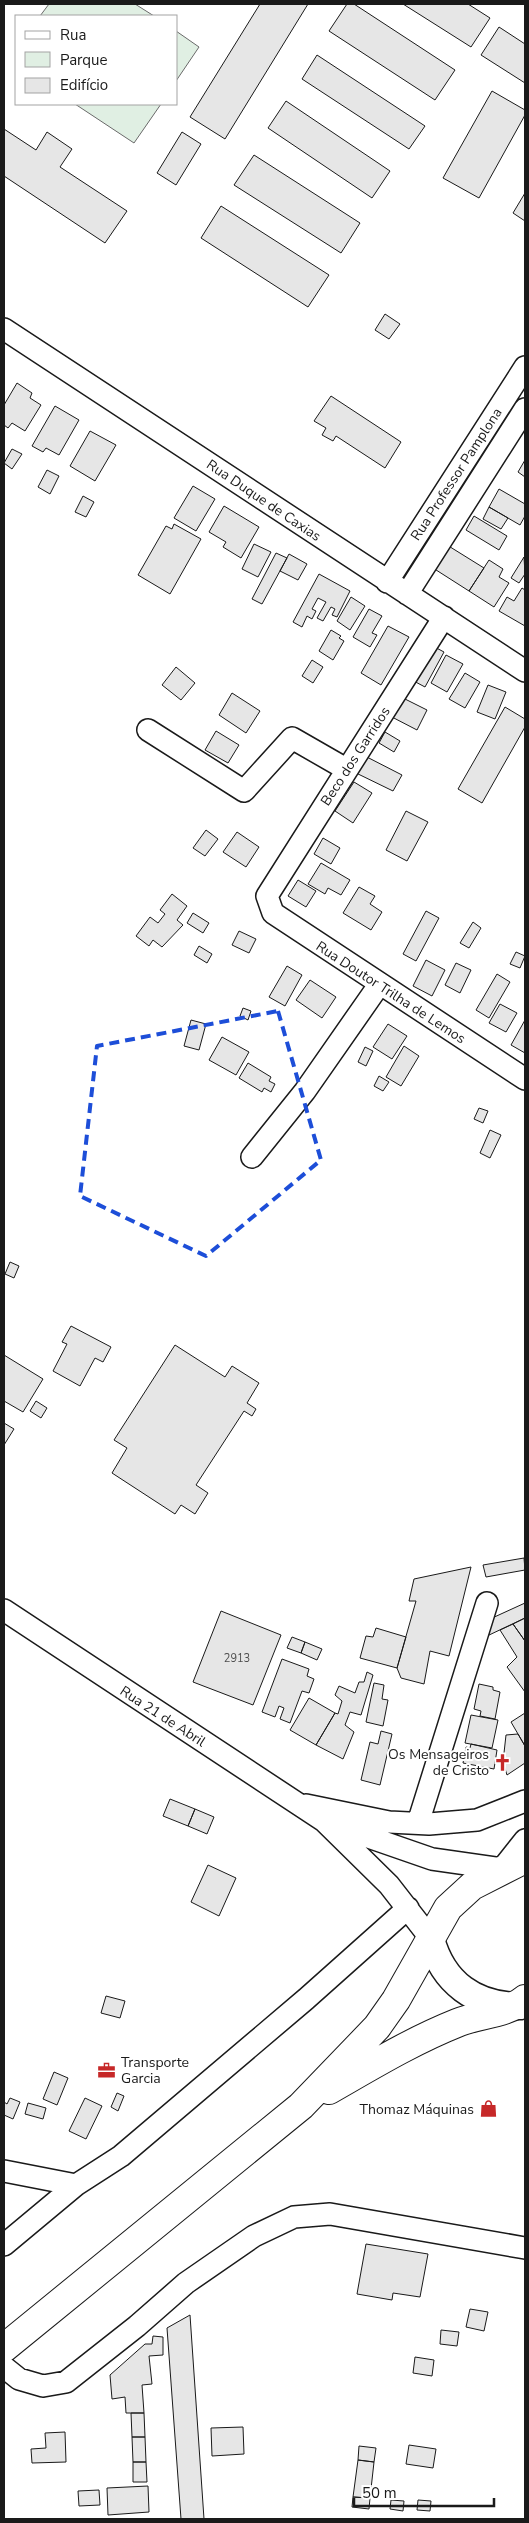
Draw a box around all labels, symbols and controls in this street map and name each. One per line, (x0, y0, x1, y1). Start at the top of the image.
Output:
legend (15, 15, 178, 105)
text: Rua (60, 25, 86, 45)
text: Parque (60, 50, 108, 70)
text: Edifício (60, 75, 108, 95)
street label: Rua Professor Pamplona (406, 404, 507, 544)
street label: Rua Duque de Caxias (203, 455, 325, 546)
street label: Beco dos Garridos (316, 703, 395, 809)
street label: Rua Doutor Trilha de Lemos (312, 937, 469, 1048)
house number: 2913 (224, 1651, 250, 1666)
street label: Rua 21 de Abril (116, 1682, 210, 1752)
place label: Os Mensageiros de Cristo (388, 1745, 489, 1780)
church icon: Os Mensageiros de Cristo (493, 1752, 513, 1772)
place label: Transporte Garcia (121, 2053, 189, 2088)
office icon: Transporte Garcia (97, 2060, 117, 2080)
shop icon: Thomaz Máquinas (478, 2099, 498, 2119)
place label: Thomaz Máquinas (360, 2100, 474, 2119)
scale bar (354, 2476, 494, 2508)
text: 50 m (362, 2483, 397, 2503)

